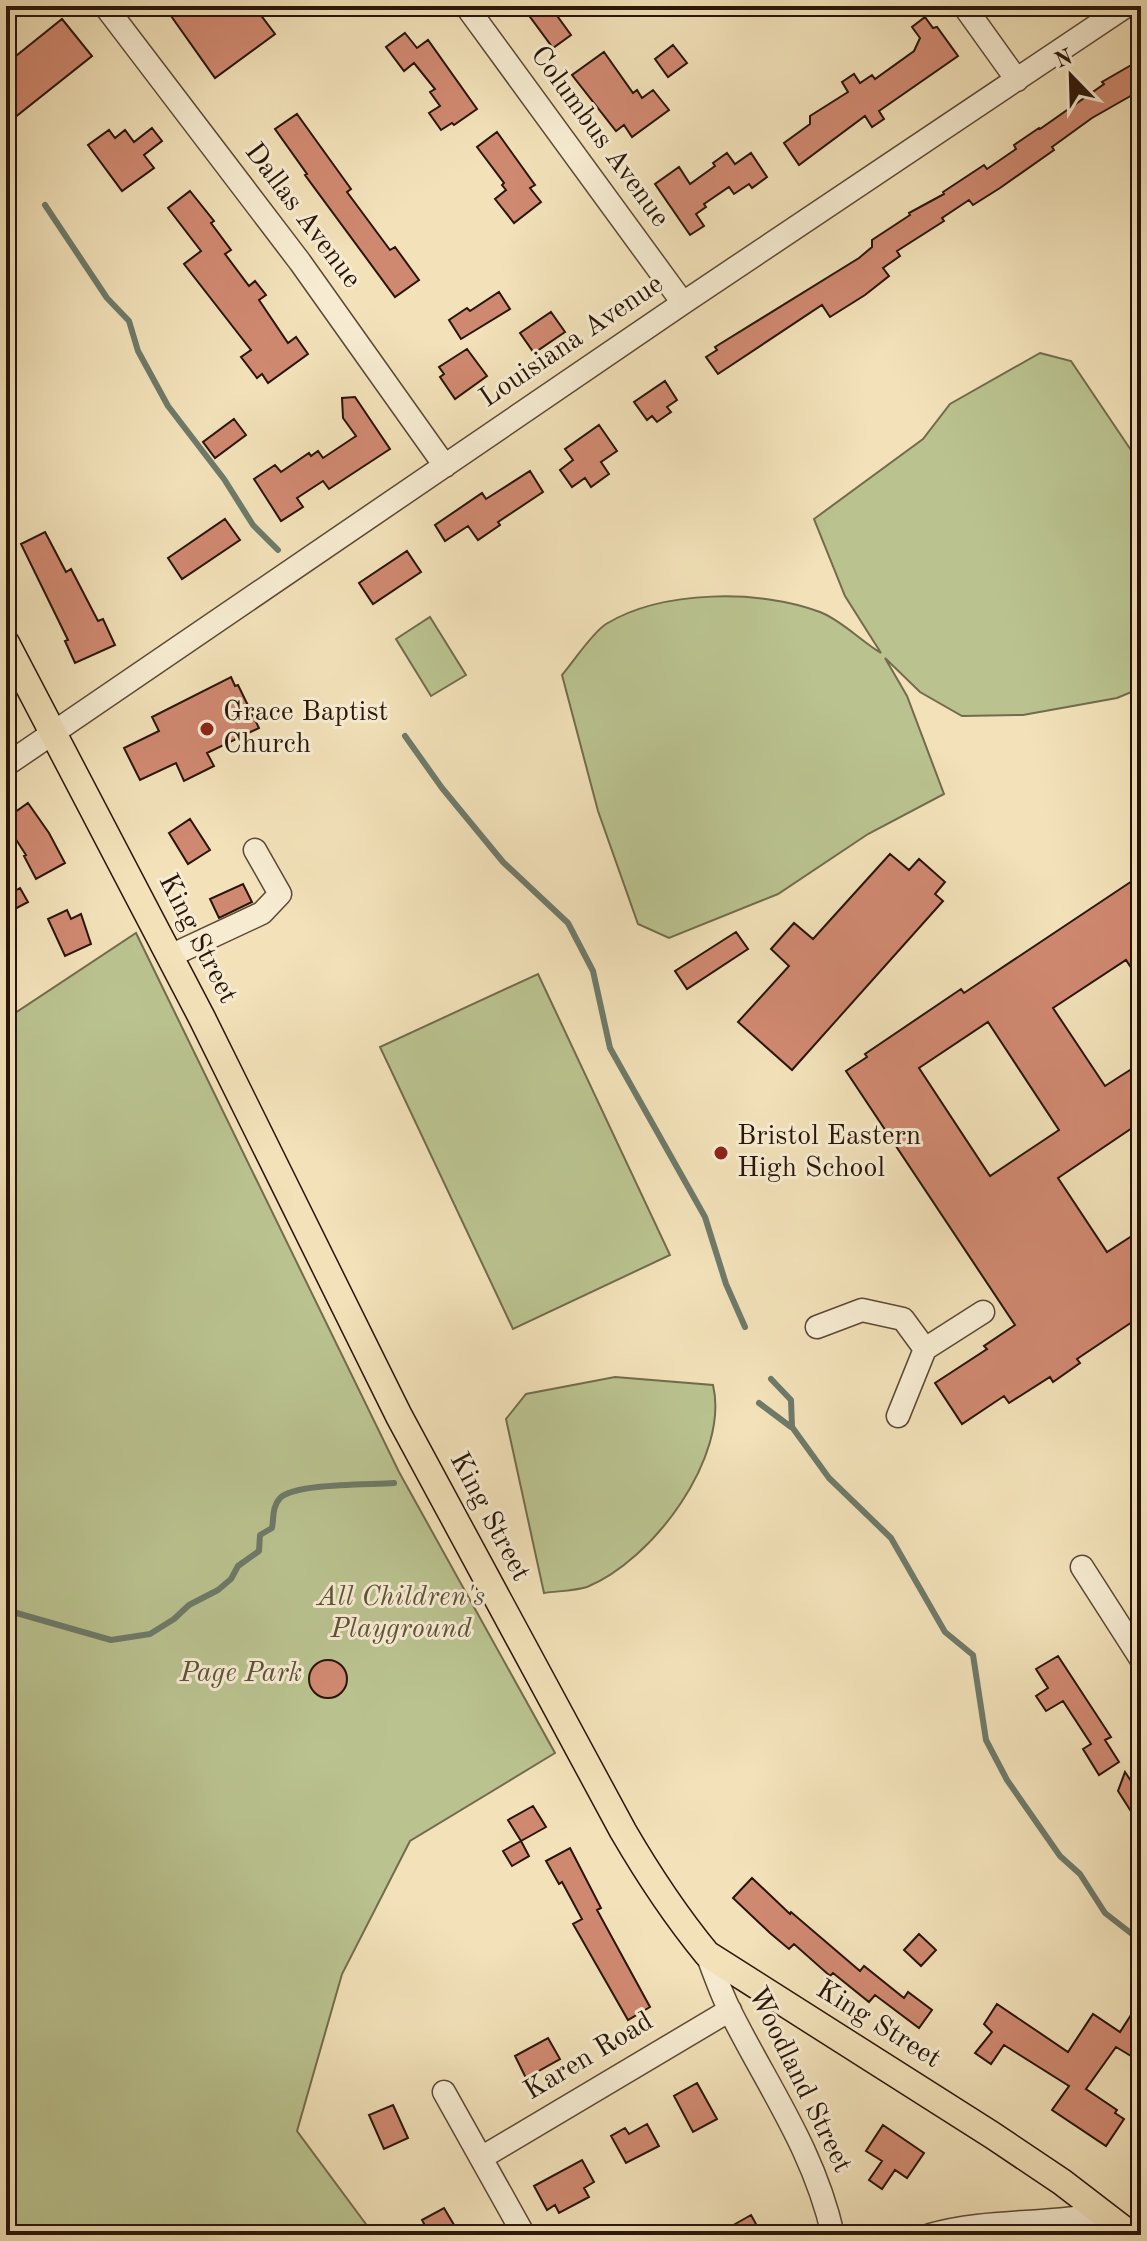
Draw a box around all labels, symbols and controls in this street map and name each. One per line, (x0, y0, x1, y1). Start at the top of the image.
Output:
north arrow (1031, 36, 1111, 116)
street label: Columbus Avenue (524, 42, 674, 232)
text: N (1052, 46, 1076, 73)
street label: Dallas Avenue (239, 138, 365, 294)
street label: Louisiana Avenue (475, 270, 669, 414)
place label: Grace Baptist Church (223, 699, 388, 759)
marker: Grace Baptist Church (198, 720, 216, 738)
street label: King Street (153, 870, 241, 1008)
place label: Bristol Eastern High School (737, 1123, 921, 1183)
marker: Bristol Eastern High School (712, 1144, 730, 1162)
street label: King Street (444, 1448, 534, 1586)
park label: All Children's Playground (315, 1584, 485, 1644)
park label: Page Park (179, 1660, 302, 1688)
street label: King Street (811, 1976, 945, 2074)
street label: Woodland Street (742, 1983, 856, 2177)
street label: Karen Road (520, 2008, 658, 2106)

